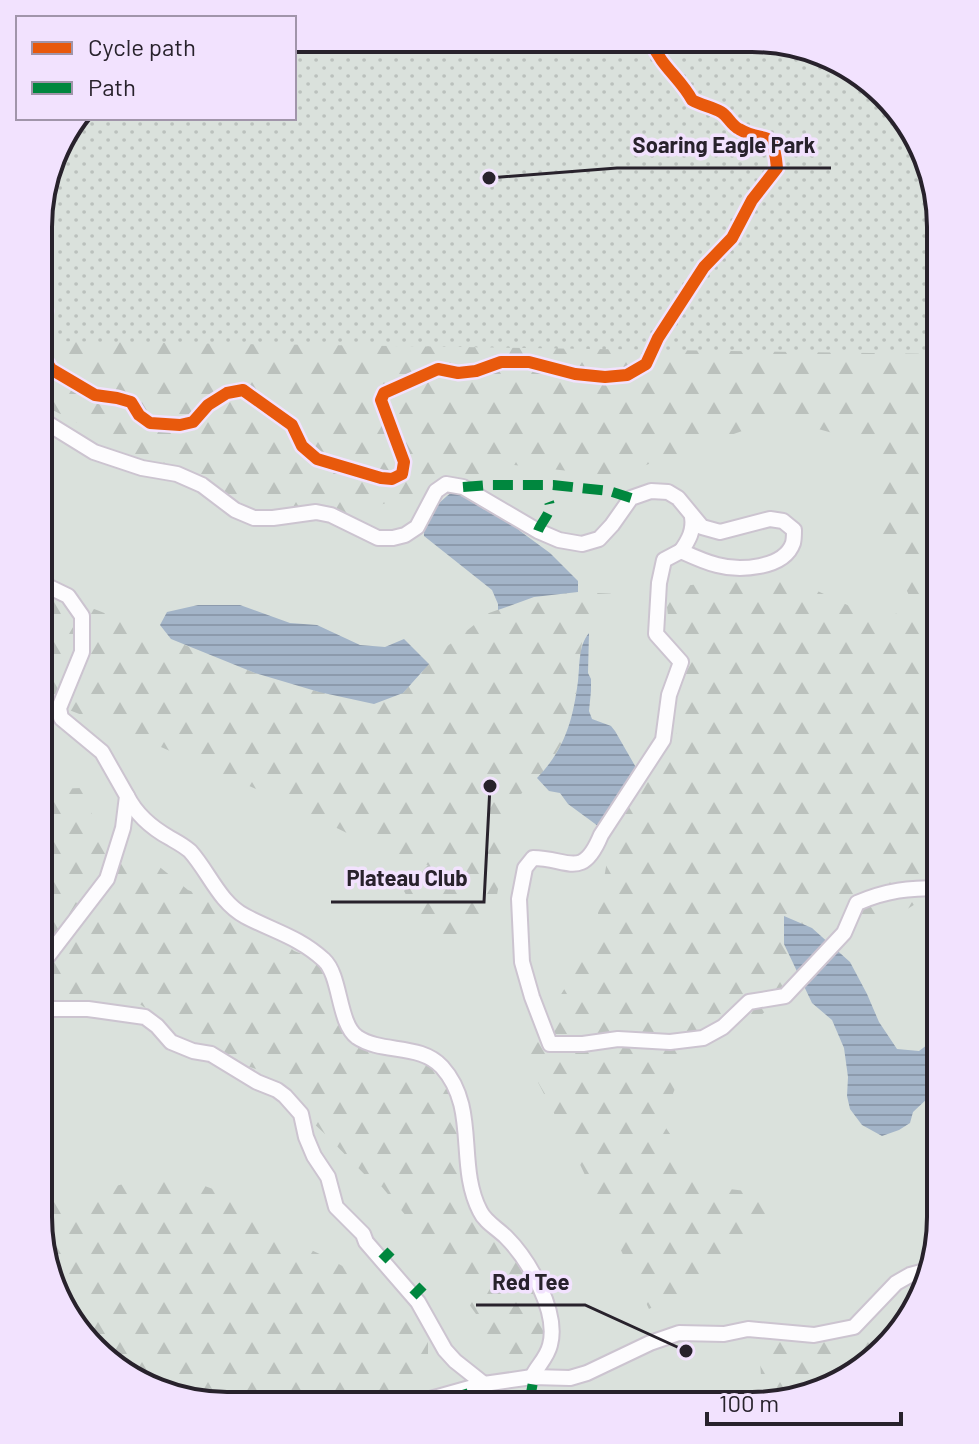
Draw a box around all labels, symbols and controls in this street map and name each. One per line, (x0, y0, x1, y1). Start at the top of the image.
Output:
legend (16, 16, 296, 120)
text: Cycle path (88, 32, 196, 61)
text: Path (88, 72, 136, 101)
callout: Soaring Eagle Park (617, 122, 831, 168)
text: Soaring Eagle Park (633, 131, 816, 157)
callout: Plateau Club (331, 856, 484, 902)
text: Plateau Club (346, 864, 468, 890)
callout: Red Tee (476, 1259, 585, 1305)
text: Red Tee (492, 1268, 570, 1294)
scale bar (707, 1376, 901, 1426)
text: 100 m (719, 1388, 779, 1417)

